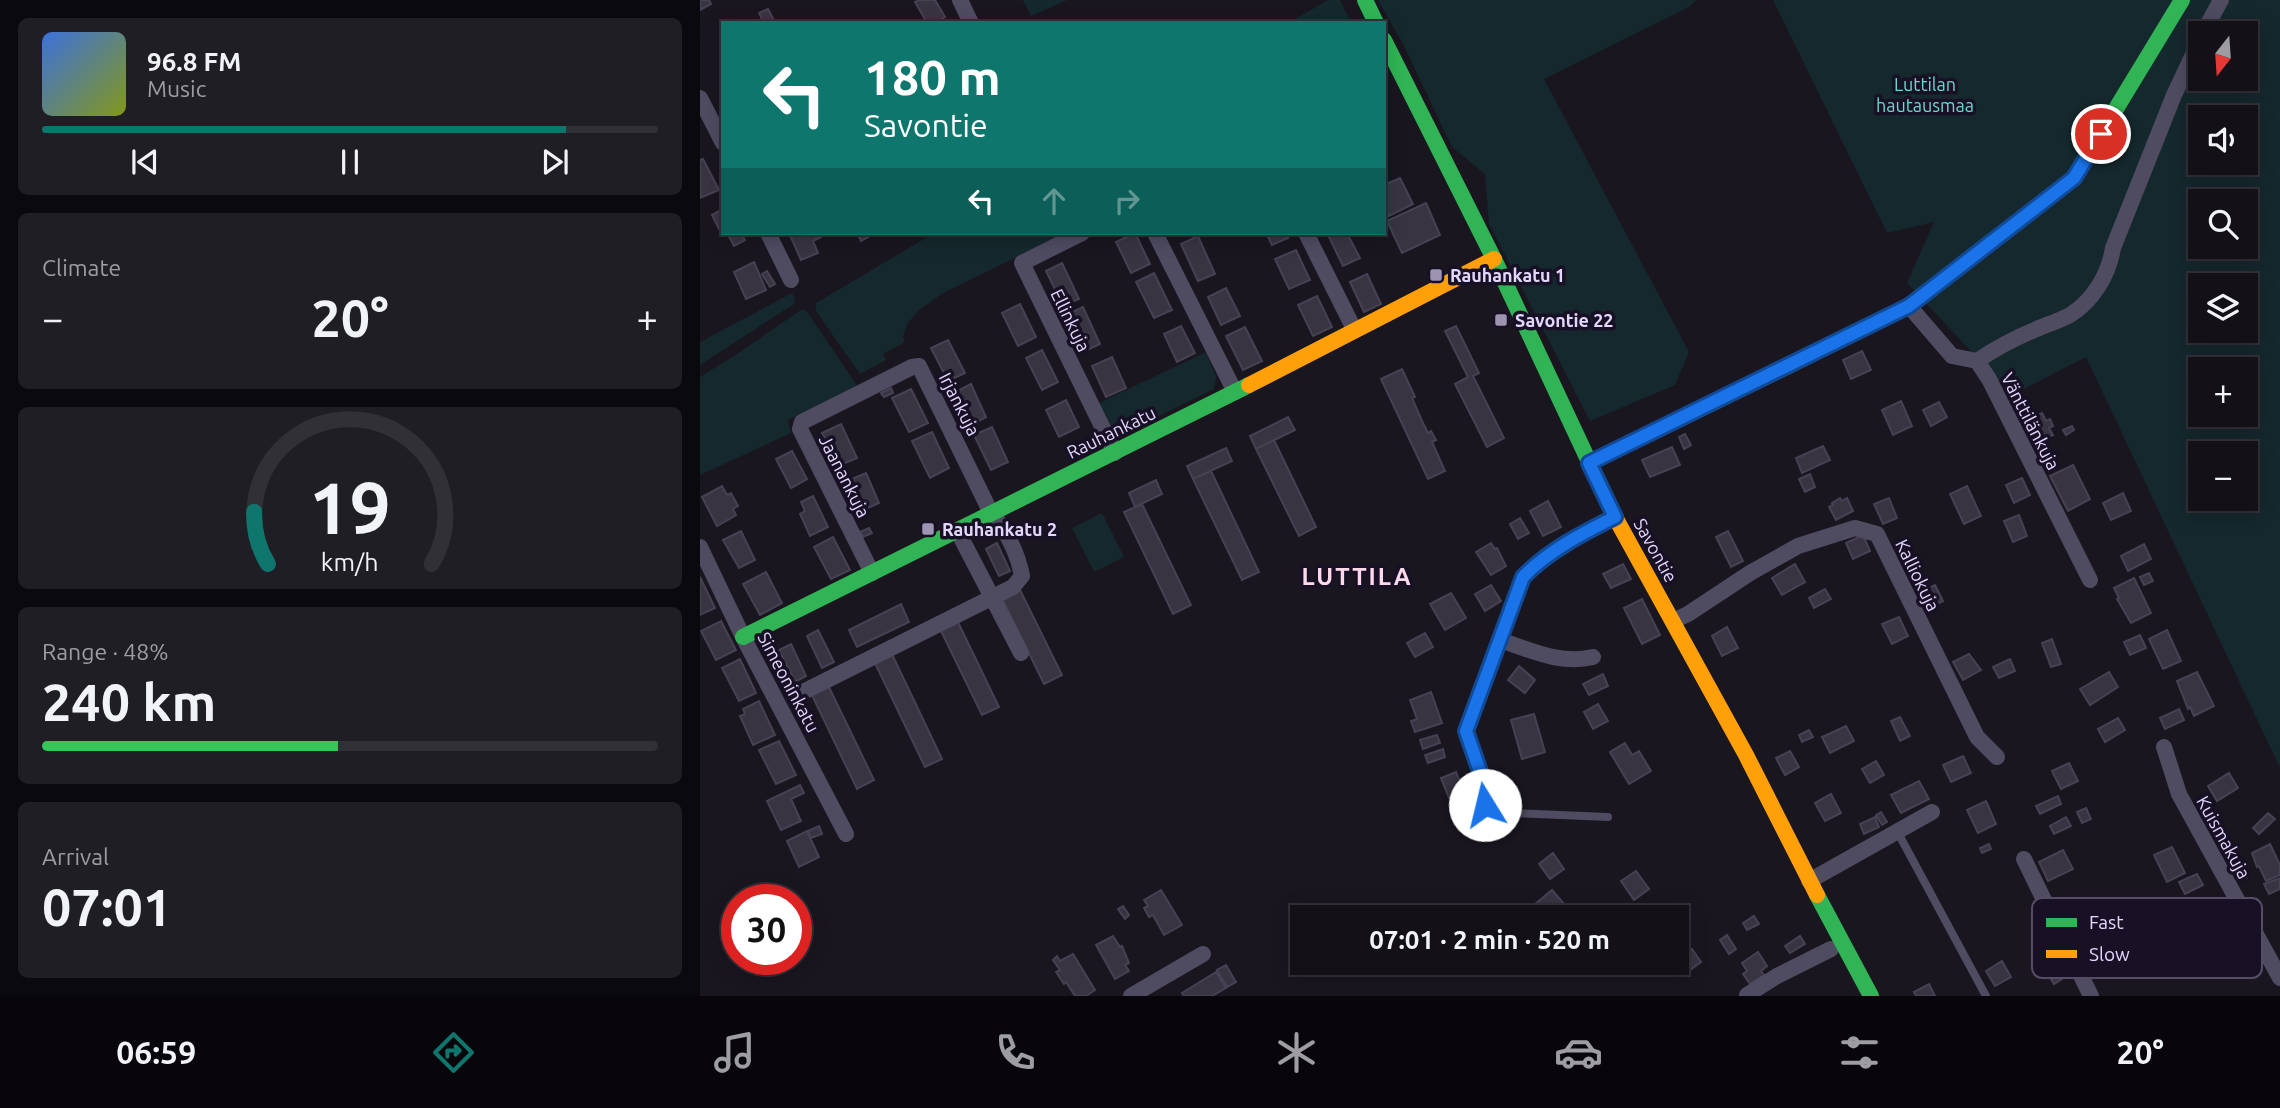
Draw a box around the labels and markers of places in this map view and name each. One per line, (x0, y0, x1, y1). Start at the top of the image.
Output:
pin (2071, 104, 2131, 164)
place label: Rauhankatu 1 (1450, 265, 1565, 285)
marker: Rauhankatu 1 (1428, 267, 1444, 283)
place label: Savontie 22 (1515, 310, 1613, 330)
marker: Savontie 22 (1493, 312, 1509, 328)
place label: Rauhankatu 2 (942, 519, 1057, 539)
marker: Rauhankatu 2 (920, 521, 936, 537)

